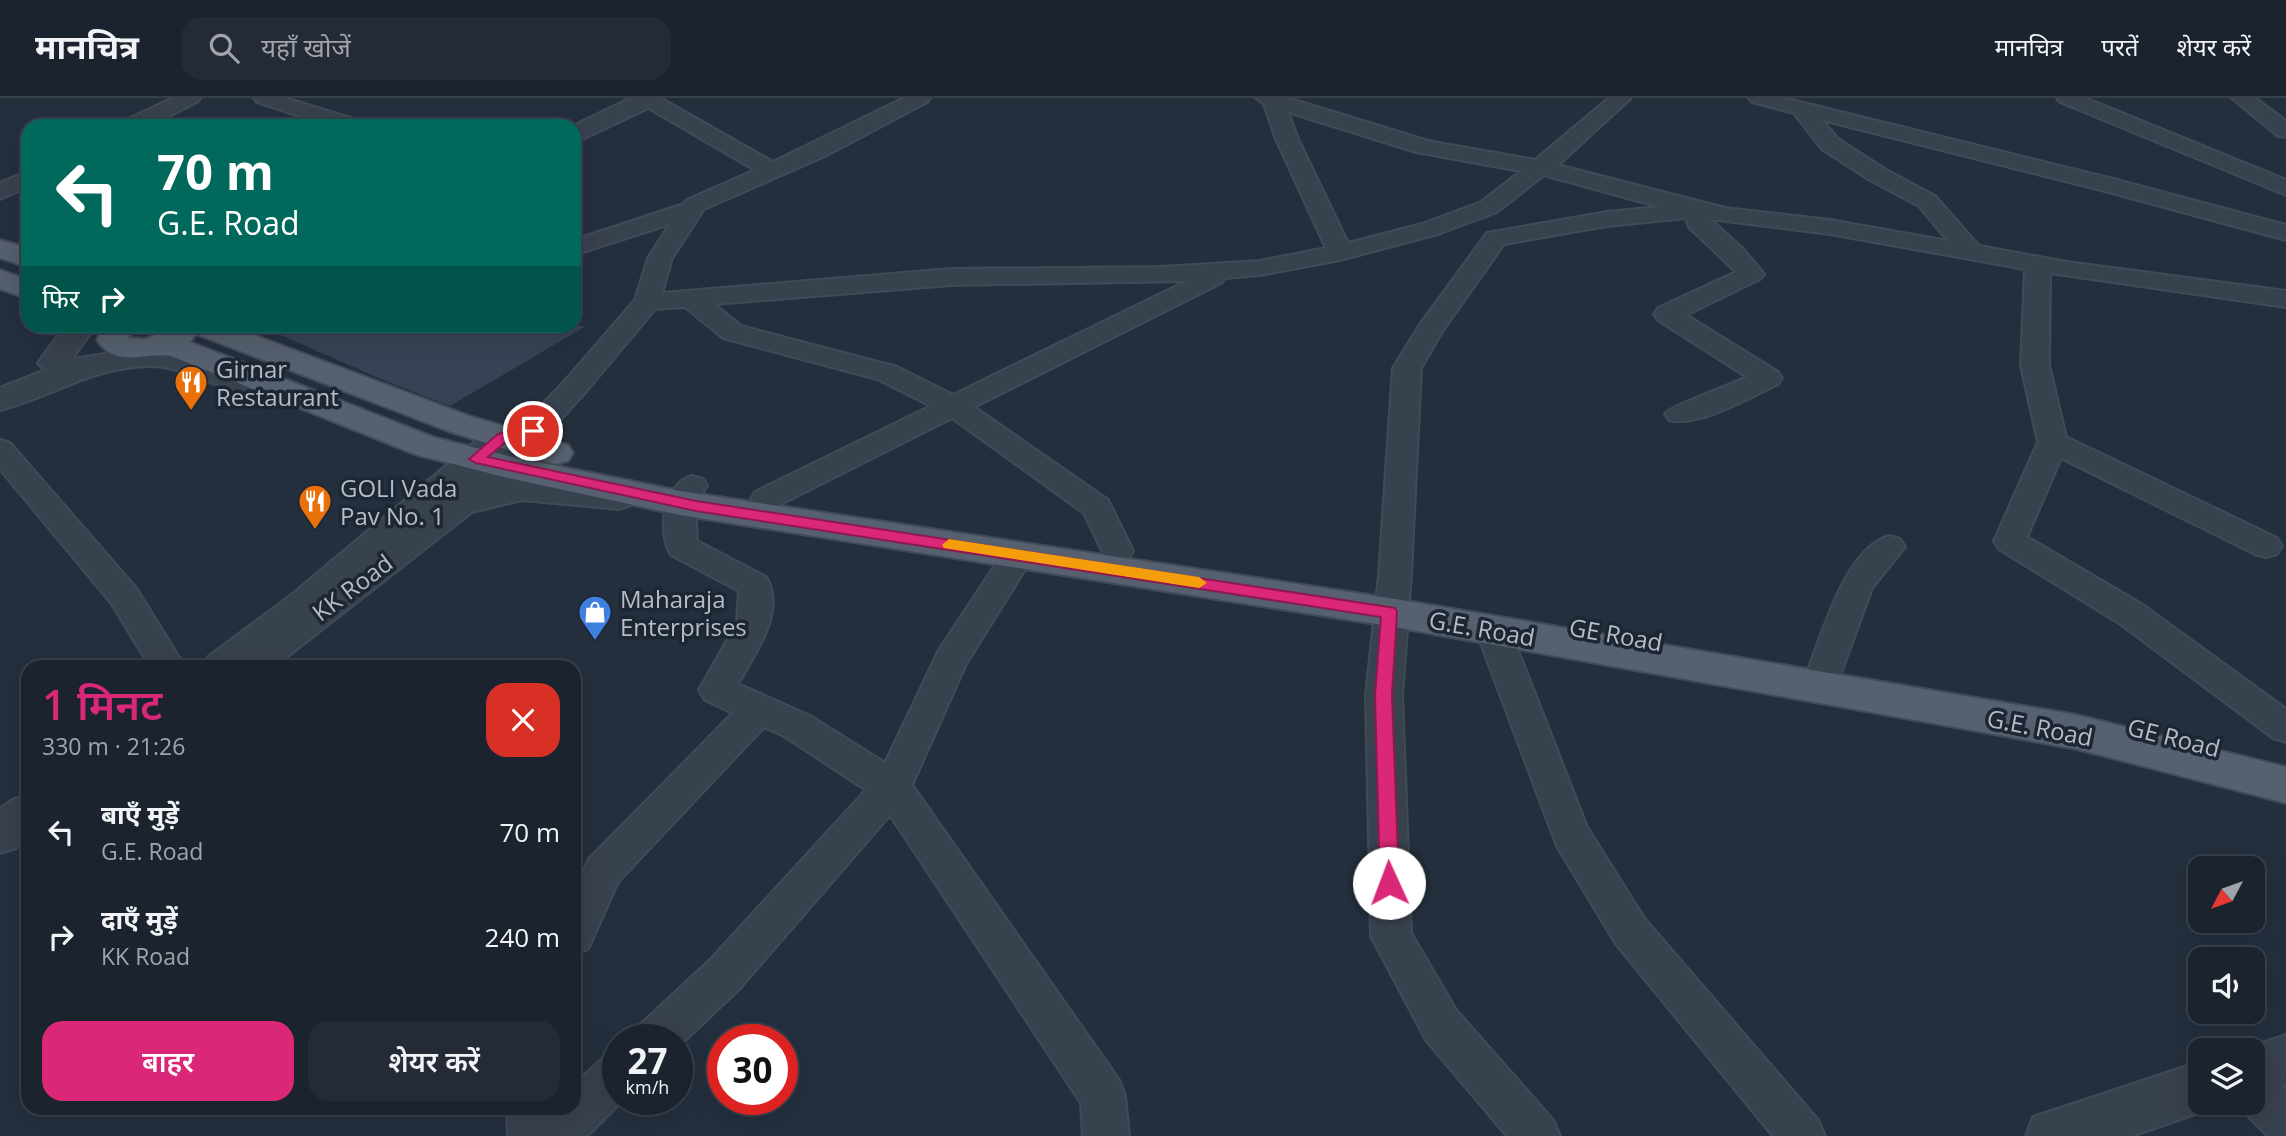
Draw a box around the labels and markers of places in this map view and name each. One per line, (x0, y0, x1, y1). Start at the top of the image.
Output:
place label: Girnar Restaurant (216, 352, 339, 413)
restaurant icon: Girnar Restaurant (172, 363, 210, 412)
pin (503, 401, 563, 461)
place label: GOLI Vada Pav No. 1 (340, 471, 457, 532)
restaurant icon: GOLI Vada Pav No. 1 (296, 482, 334, 531)
place label: Maharaja Enterprises (620, 582, 747, 643)
shop icon: Maharaja Enterprises (576, 593, 614, 642)

